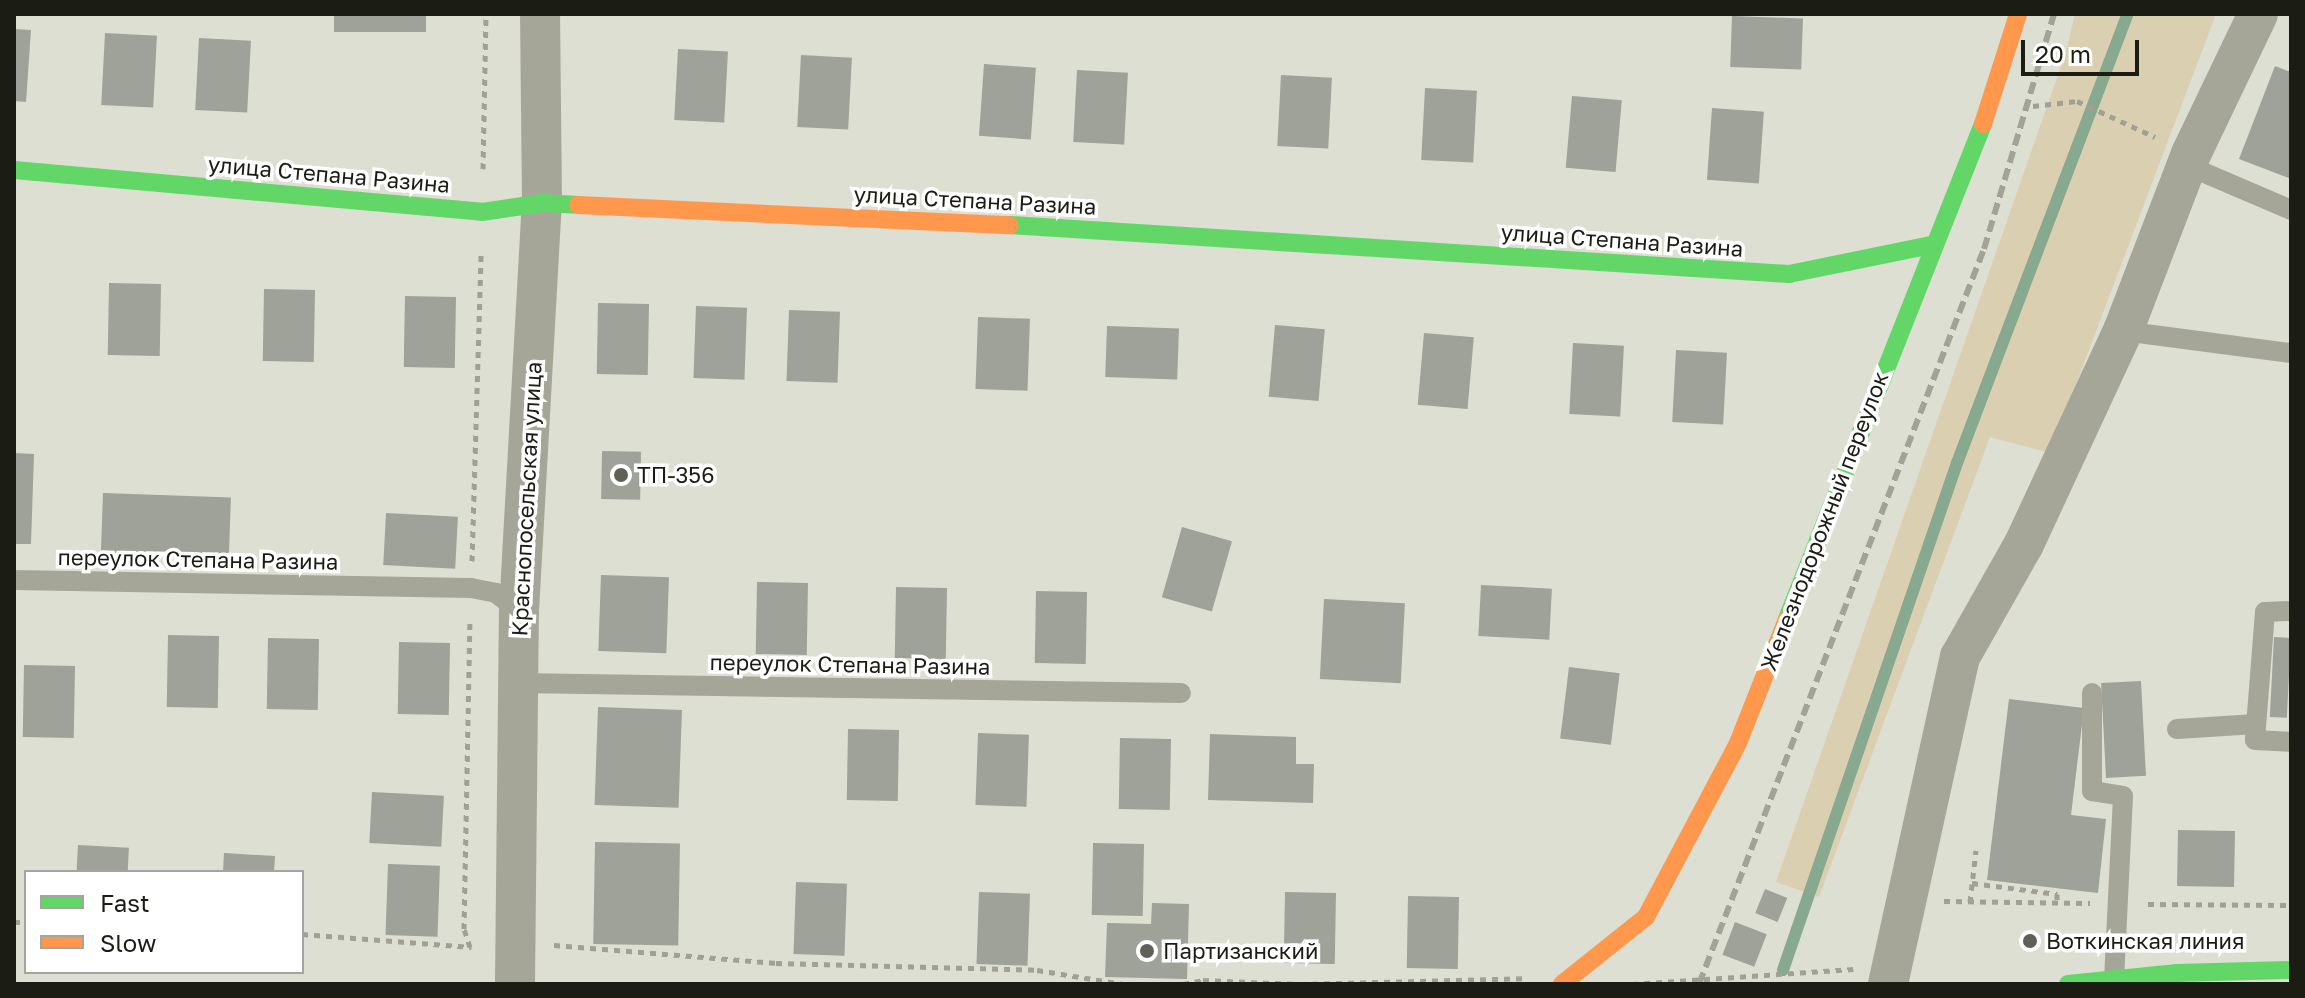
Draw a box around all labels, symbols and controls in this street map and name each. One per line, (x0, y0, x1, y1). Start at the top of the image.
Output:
scale bar (2025, 24, 2143, 74)
text: 20 m (2035, 39, 2091, 68)
street label: улица Степана Разина (207, 150, 451, 198)
street label: улица Степана Разина (853, 180, 1097, 220)
street label: улица Степана Разина (1500, 218, 1744, 262)
street label: Краснопосельская улица (506, 361, 546, 637)
street label: Железнодорожный переулок (1755, 368, 1893, 674)
place label: ТП-356 (637, 462, 714, 488)
marker: ТП-356 (612, 466, 630, 484)
street label: переулок Степана Разина (57, 543, 339, 575)
street label: переулок Степана Разина (709, 648, 991, 680)
legend (24, 870, 304, 974)
text: Fast (100, 888, 150, 917)
text: Slow (100, 928, 156, 957)
place label: Воткинская линия (2046, 928, 2245, 954)
marker: Воткинская линия (2021, 932, 2039, 950)
place label: Партизанский (1163, 938, 1318, 964)
marker: Партизанский (1138, 942, 1156, 960)

